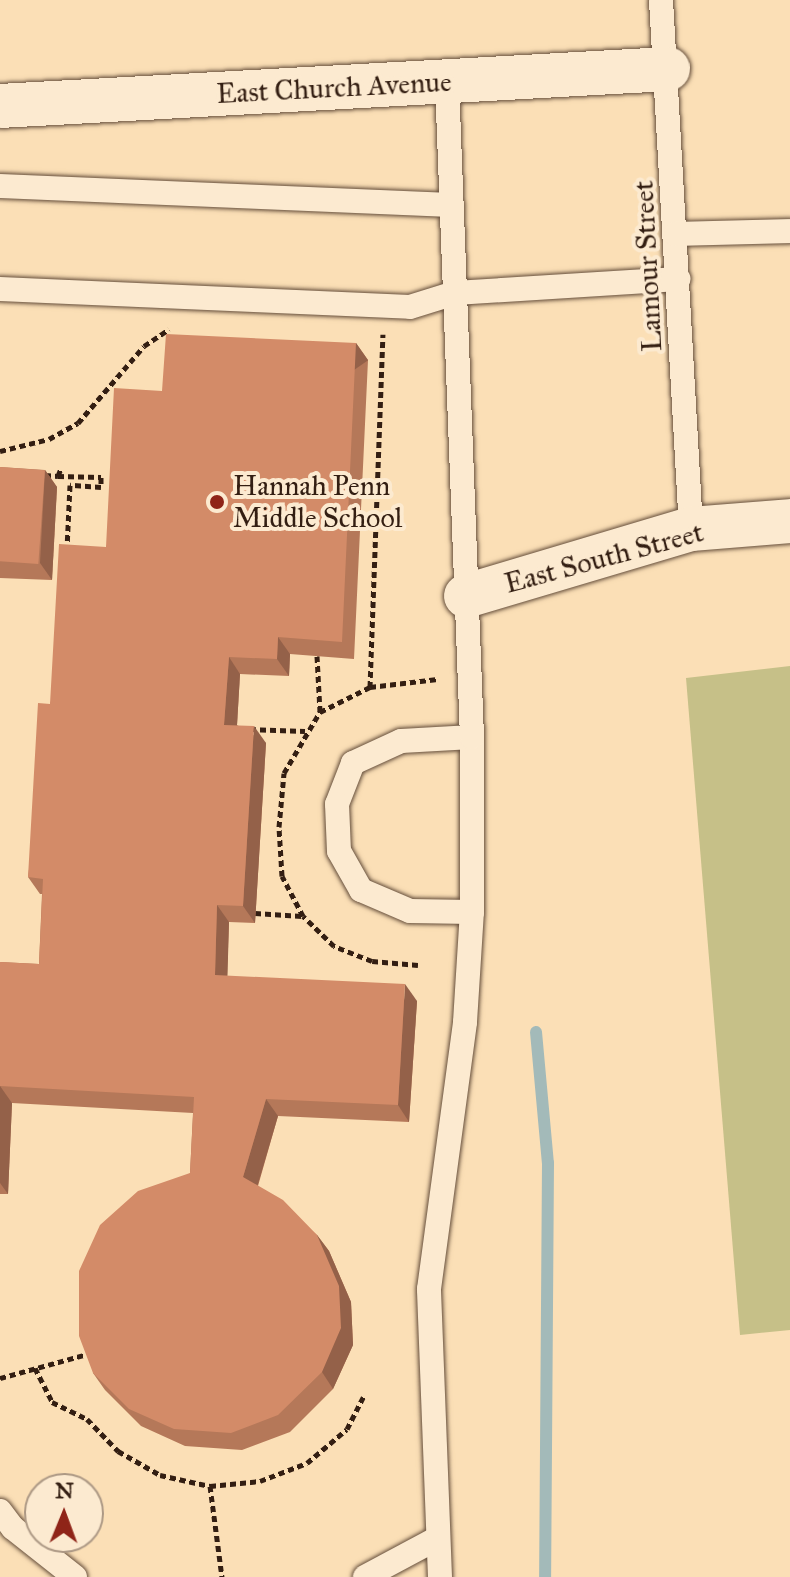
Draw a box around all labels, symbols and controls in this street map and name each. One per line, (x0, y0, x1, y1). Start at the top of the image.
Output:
street label: East Church Avenue (216, 65, 452, 111)
street label: Lamour Street (627, 180, 669, 352)
place label: Hannah Penn Middle School (233, 469, 402, 535)
marker: Hannah Penn Middle School (208, 493, 226, 511)
street label: East South Street (501, 515, 707, 601)
north arrow (24, 1473, 104, 1553)
text: N (55, 1477, 74, 1504)

